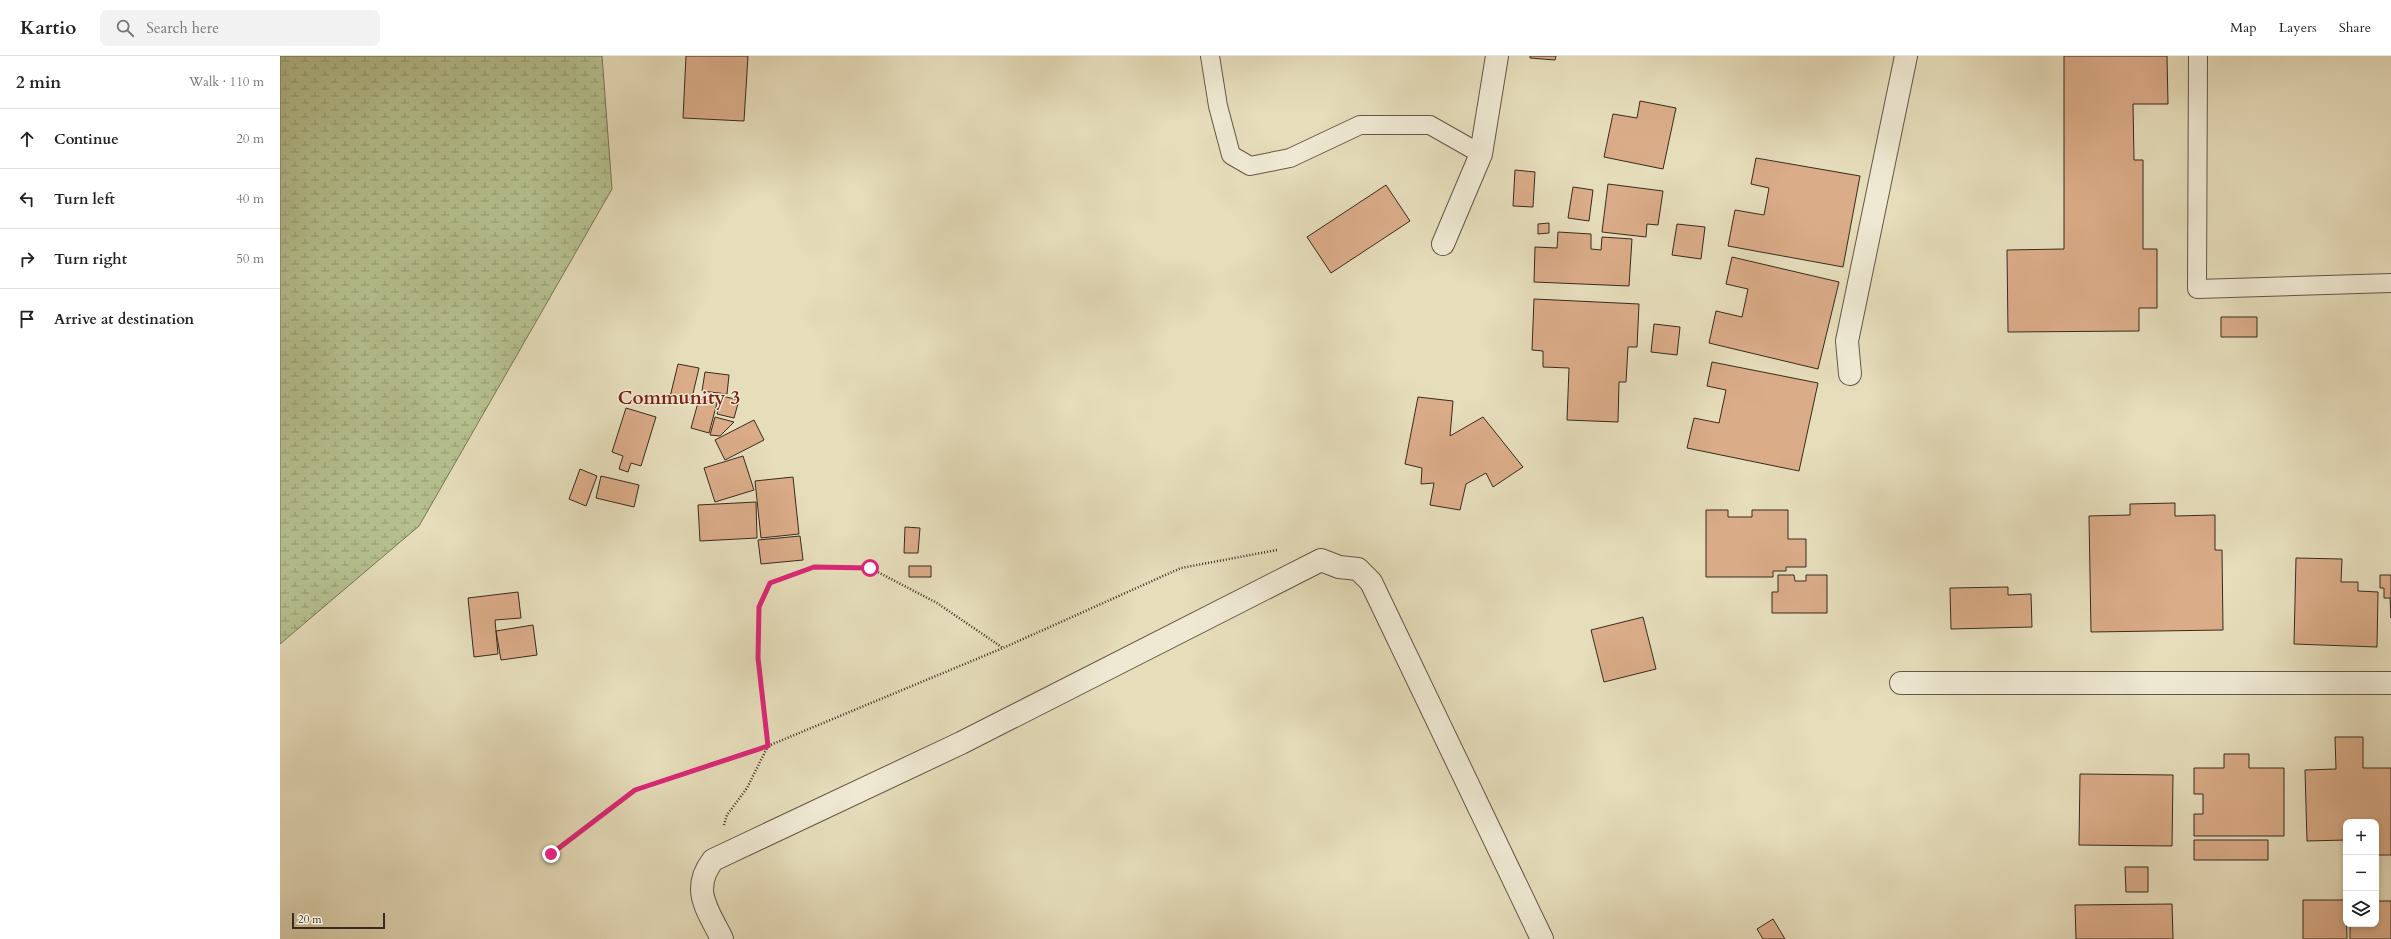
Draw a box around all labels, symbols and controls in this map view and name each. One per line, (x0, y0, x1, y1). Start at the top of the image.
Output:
search box (100, 10, 380, 46)
text: Kartio (20, 15, 76, 41)
icon: search (114, 17, 136, 39)
text: Search here (146, 18, 219, 38)
text: Map (2230, 18, 2257, 37)
text: Layers (2279, 18, 2317, 37)
text: Share (2339, 18, 2371, 37)
text: 2 min (16, 71, 61, 94)
text: Walk · 110 m (189, 73, 264, 91)
icon: ahead (16, 128, 38, 150)
text: Continue (54, 129, 119, 149)
text: 20 m (236, 130, 264, 148)
icon: left (16, 188, 38, 210)
text: Turn left (54, 189, 115, 209)
text: 40 m (236, 190, 264, 208)
icon: right (16, 248, 38, 270)
text: Turn right (54, 249, 127, 269)
text: 50 m (236, 250, 264, 268)
icon: arrive (16, 308, 38, 330)
text: Arrive at destination (54, 309, 194, 329)
district label: Community 3 (618, 385, 740, 411)
route start (861, 559, 879, 577)
map controls (2343, 819, 2379, 927)
button: + (2343, 819, 2379, 855)
route end (542, 845, 560, 863)
button: − (2343, 855, 2379, 891)
button: layers (2343, 891, 2379, 927)
scale bar (292, 911, 385, 930)
text: 20 m (298, 912, 322, 927)

